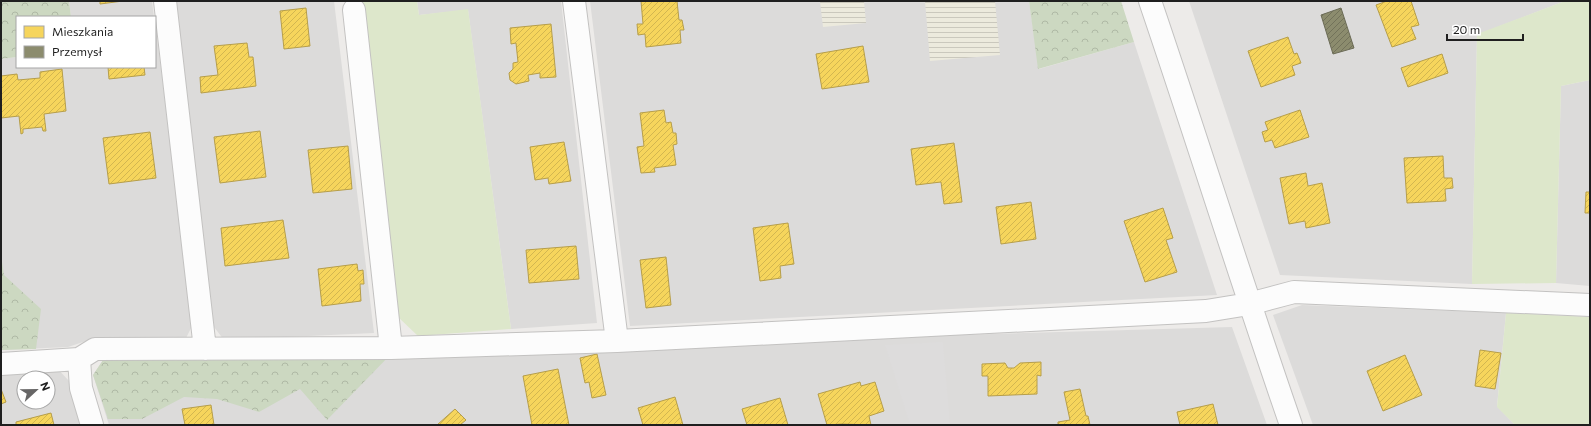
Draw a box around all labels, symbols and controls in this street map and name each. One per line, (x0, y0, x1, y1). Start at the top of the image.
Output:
legend (16, 16, 156, 68)
scale bar (1447, 16, 1523, 42)
text: 20 m (1453, 22, 1480, 36)
text: Mieszkania (52, 24, 113, 38)
text: Przemysł (52, 44, 103, 58)
north arrow (16, 370, 56, 410)
text: N (38, 380, 53, 392)

